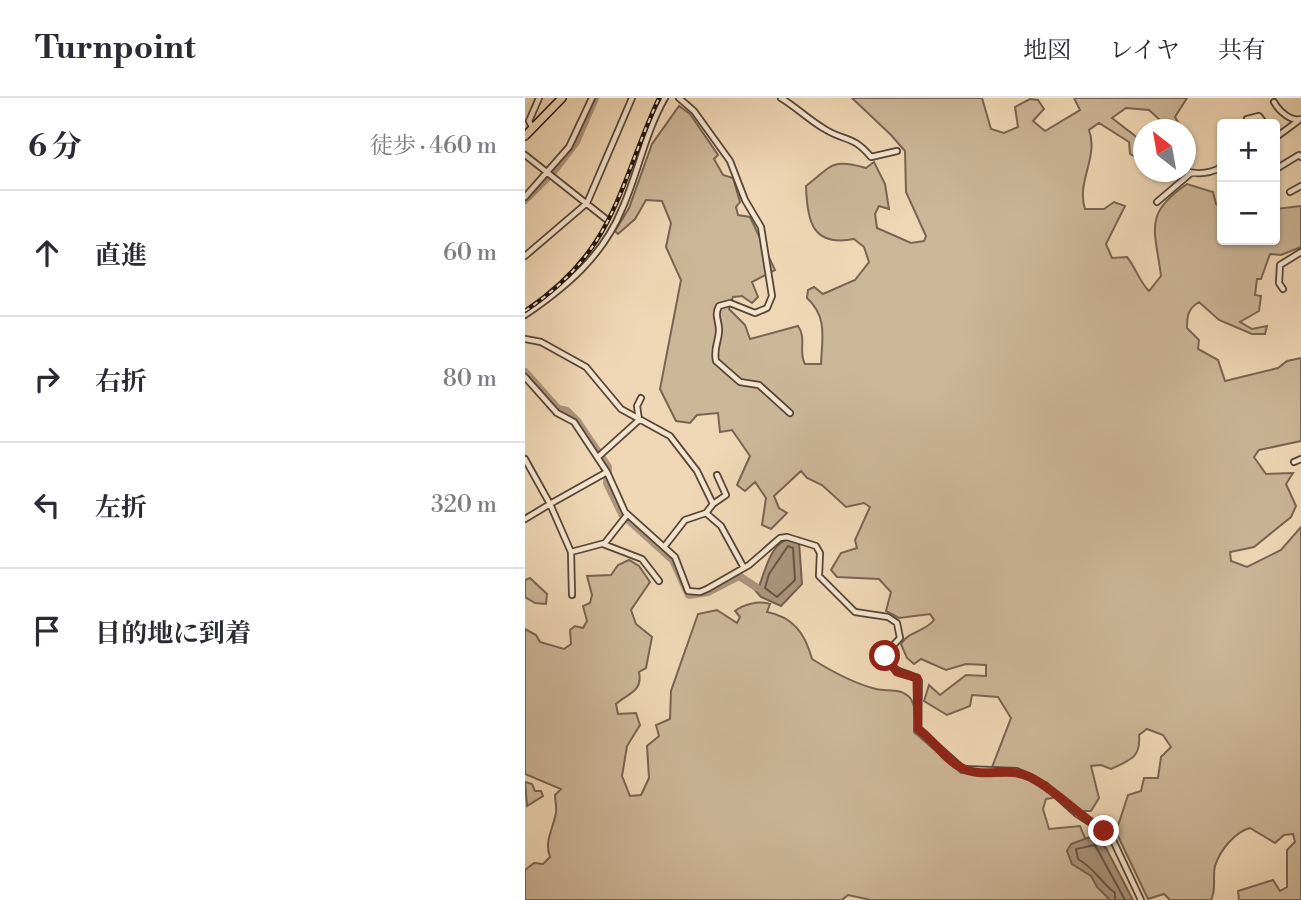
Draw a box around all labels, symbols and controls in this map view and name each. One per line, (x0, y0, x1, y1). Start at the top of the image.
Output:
text: Turnpoint (35, 28, 196, 69)
text: 地図 (1023, 36, 1071, 66)
text: レイヤ (1109, 36, 1180, 66)
text: 共有 (1218, 36, 1266, 66)
north arrow (1133, 119, 1196, 182)
map controls (1217, 119, 1280, 245)
button: + (1217, 119, 1280, 182)
text: 6 分 (28, 128, 82, 166)
text: 徒歩 · 460 m (370, 132, 497, 160)
button: − (1217, 182, 1280, 245)
icon: ahead (28, 234, 66, 272)
text: 60 m (443, 239, 497, 267)
text: 直進 (95, 240, 147, 272)
icon: right (28, 360, 66, 398)
text: 80 m (443, 365, 497, 393)
text: 右折 (95, 366, 147, 398)
icon: left (28, 486, 66, 524)
text: 320 m (431, 491, 497, 519)
text: 左折 (95, 492, 147, 524)
icon: arrive (28, 612, 66, 650)
text: 目的地に到着 (95, 618, 251, 650)
route start (869, 640, 900, 671)
route end (1088, 815, 1119, 846)

